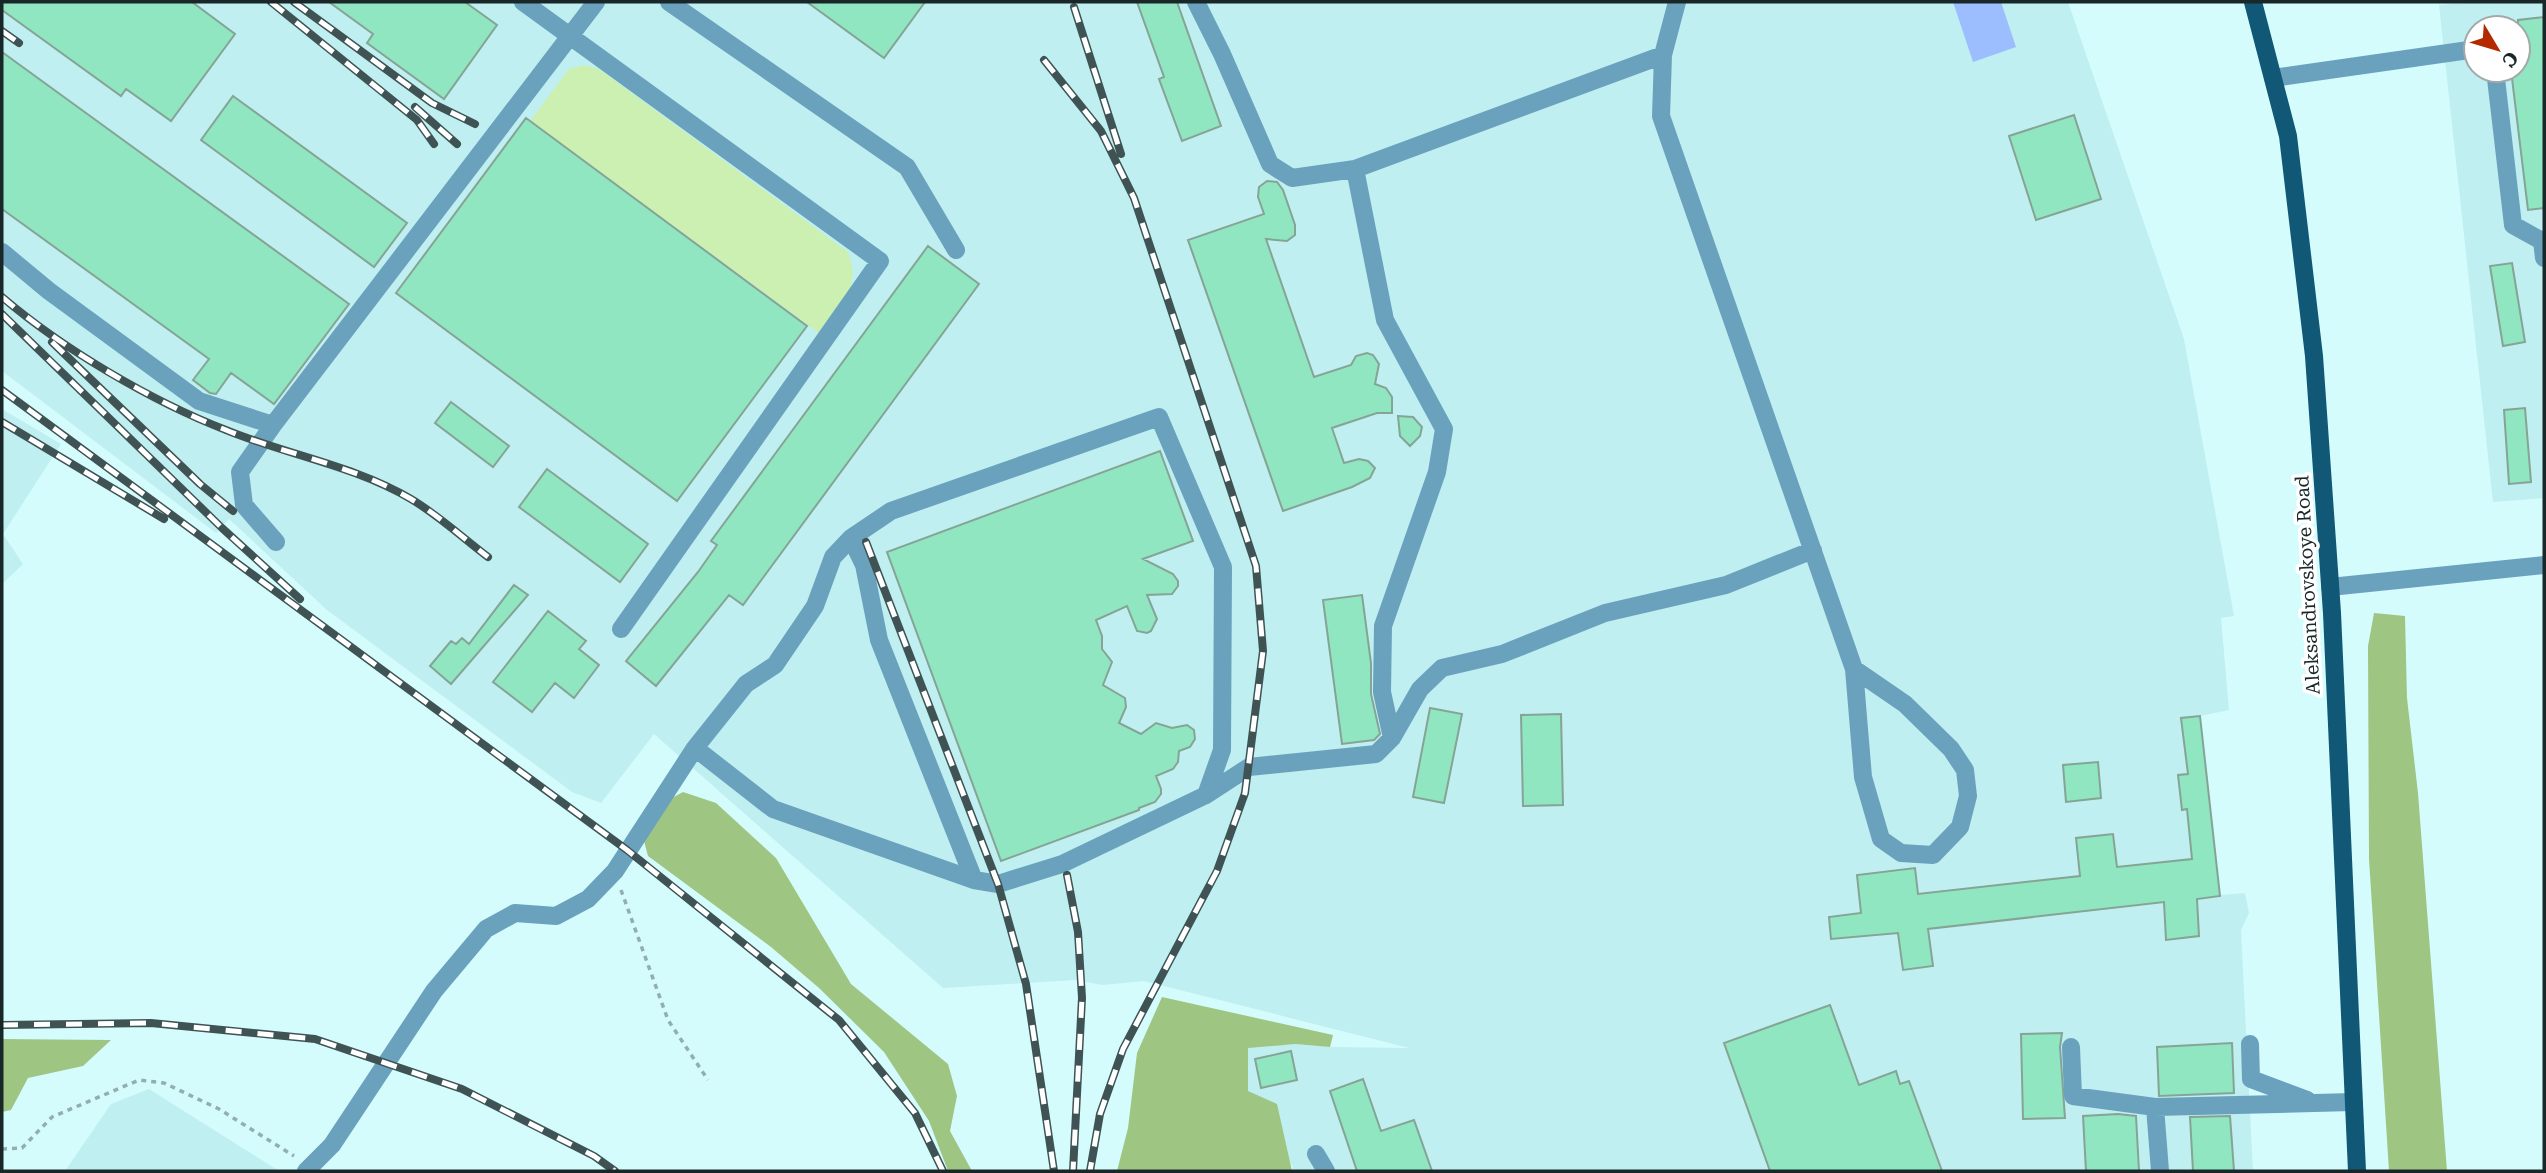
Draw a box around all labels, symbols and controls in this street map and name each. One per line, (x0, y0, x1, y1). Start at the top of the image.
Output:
north arrow (2462, 14, 2532, 84)
text: С (2497, 47, 2523, 71)
street label: Aleksandrovskoye Road (2290, 475, 2325, 695)

